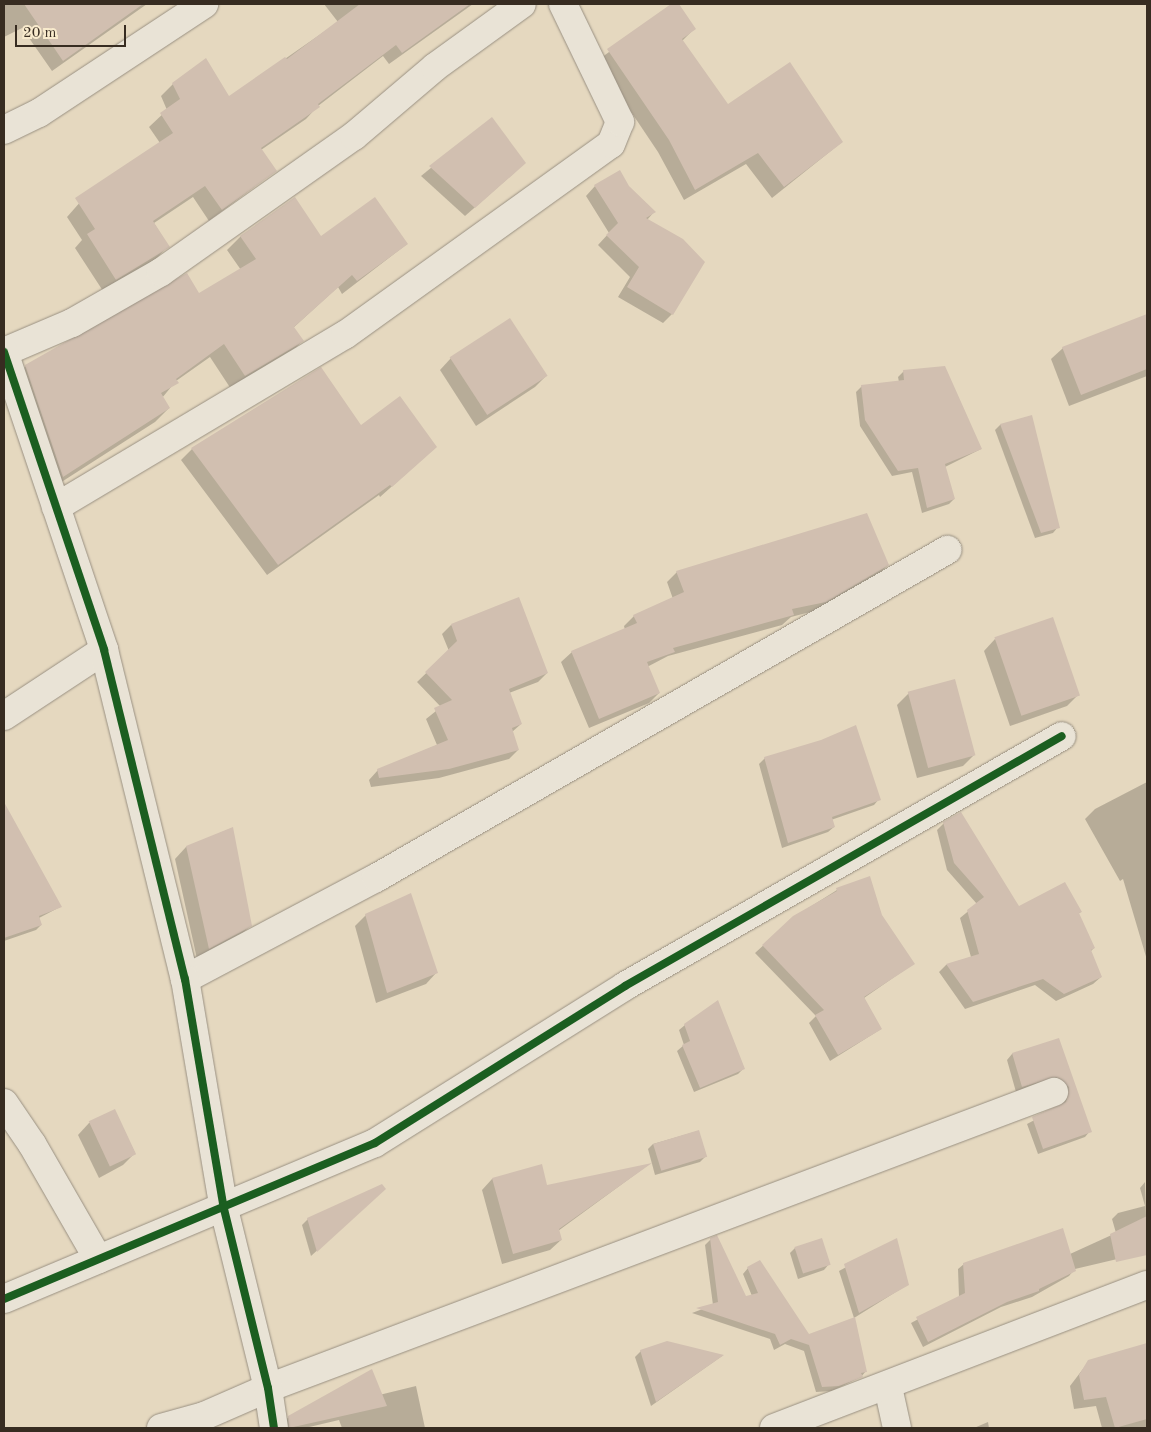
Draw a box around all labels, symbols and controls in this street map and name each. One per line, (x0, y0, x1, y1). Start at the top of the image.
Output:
scale bar (18, 15, 129, 47)
text: 20 m (23, 26, 57, 41)

